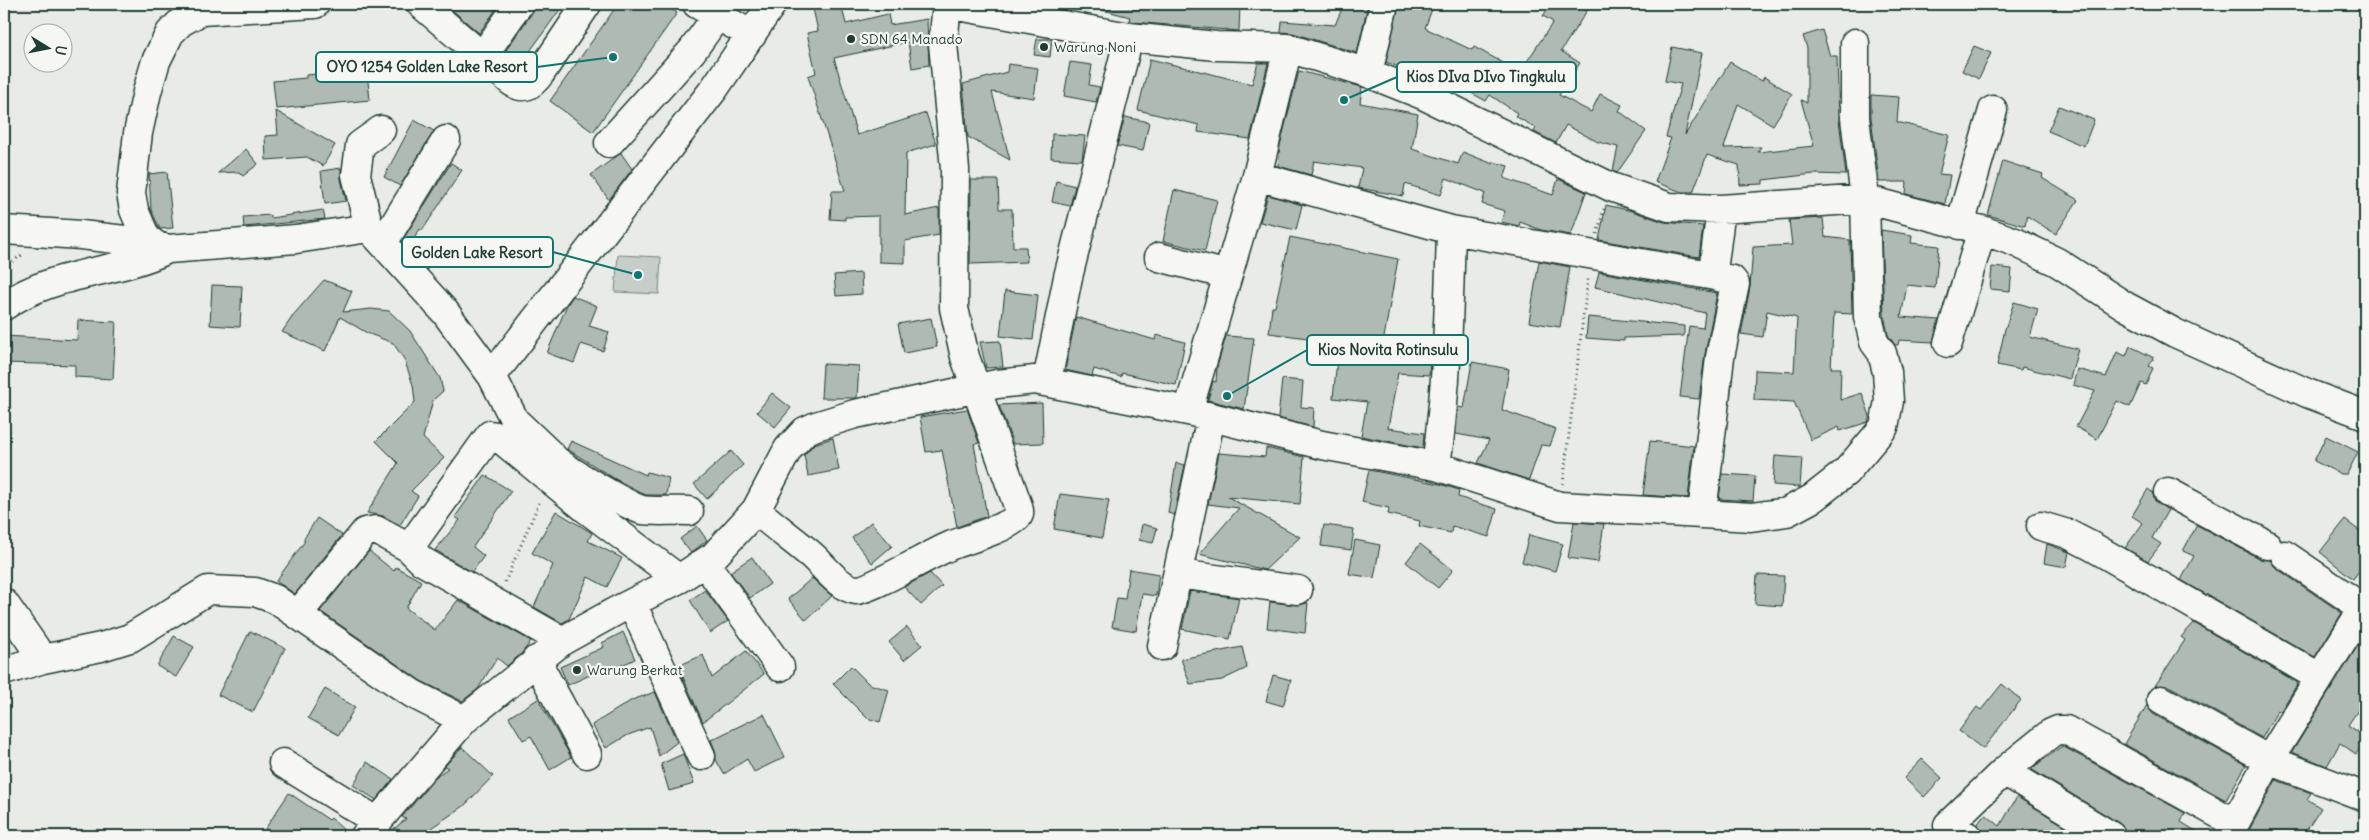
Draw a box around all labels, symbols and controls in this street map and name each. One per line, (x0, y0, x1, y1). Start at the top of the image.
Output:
north arrow (22, 22, 72, 72)
place label: SDN 64 Manado (861, 30, 963, 48)
marker: SDN 64 Manado (845, 33, 857, 45)
place label: Warung Noni (1054, 38, 1136, 56)
marker: Warung Noni (1038, 41, 1050, 53)
text: U (51, 44, 70, 57)
callout: OYO 1254 Golden Lake Resort (316, 52, 537, 82)
text: OYO 1254 Golden Lake Resort (327, 57, 528, 76)
callout: Kios DIva DIvo Tingkulu (1397, 62, 1576, 92)
text: Kios DIva DIvo Tingkulu (1406, 67, 1566, 87)
callout: Golden Lake Resort (402, 237, 553, 267)
text: Golden Lake Resort (411, 243, 544, 262)
callout: Kios Novita Rotinsulu (1307, 335, 1468, 365)
text: Kios Novita Rotinsulu (1318, 340, 1458, 359)
place label: Warung Berkat (587, 661, 683, 679)
marker: Warung Berkat (571, 664, 583, 676)

